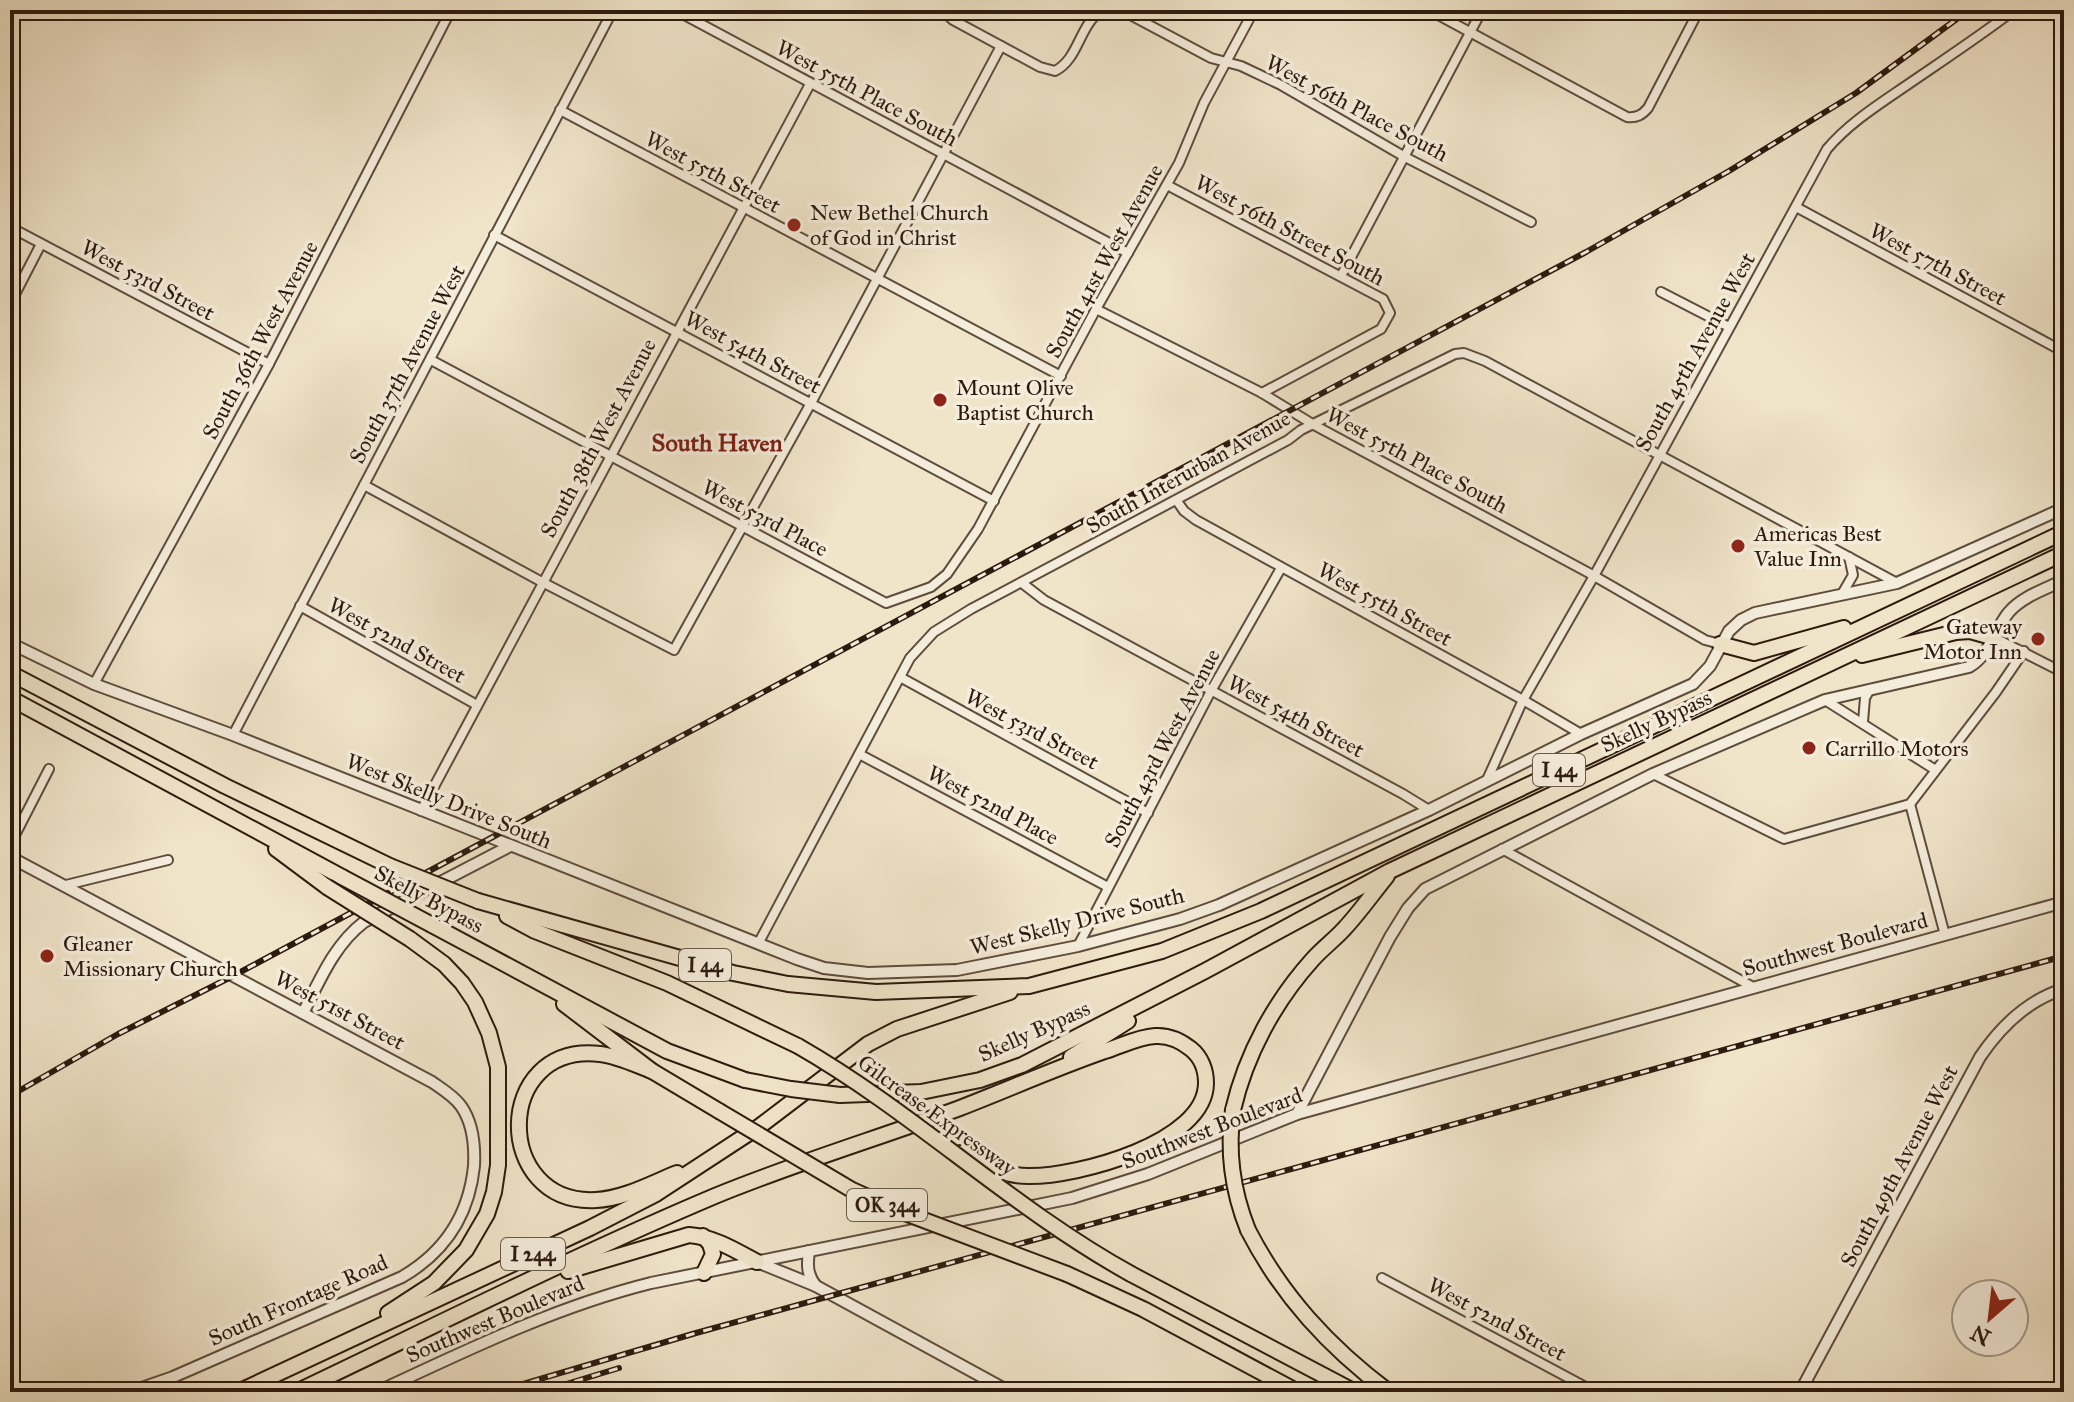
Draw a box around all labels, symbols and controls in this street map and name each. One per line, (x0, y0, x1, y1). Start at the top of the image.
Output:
street label: West 55th Place South (772, 34, 962, 152)
street label: West 56th Place South (1261, 49, 1453, 167)
street label: West 55th Street (641, 125, 786, 219)
street label: South 41st West Avenue (1039, 159, 1169, 363)
street label: West 56th Street South (1191, 169, 1389, 291)
place label: New Bethel Church of God in Christ (810, 199, 989, 251)
marker: New Bethel Church of God in Christ (785, 216, 803, 234)
street label: West 57th Street (1865, 217, 2011, 311)
street label: West 53rd Street (77, 233, 220, 327)
street label: South 36th West Avenue (196, 236, 324, 444)
street label: South 45th Avenue West (1629, 248, 1761, 456)
street label: South 37th Avenue West (343, 260, 471, 468)
street label: West 54th Street (680, 305, 826, 399)
street label: South 38th West Avenue (534, 334, 662, 542)
place label: Mount Olive Baptist Church (956, 374, 1094, 426)
marker: Mount Olive Baptist Church (931, 391, 949, 409)
street label: West 55th Place South (1322, 401, 1512, 519)
street label: South Interurban Avenue (1081, 405, 1295, 539)
district label: South Haven (652, 428, 782, 458)
street label: West 53rd Place (697, 473, 833, 563)
place label: Americas Best Value Inn (1753, 520, 1882, 572)
marker: Americas Best Value Inn (1729, 537, 1747, 555)
street label: West 55th Street (1313, 556, 1457, 652)
street label: West 52nd Street (323, 591, 471, 689)
place label: Gateway Motor Inn (1923, 613, 2023, 665)
marker: Gateway Motor Inn (2029, 630, 2047, 648)
street label: South 43rd West Avenue (1098, 644, 1226, 852)
street label: West 54th Street (1223, 669, 1369, 763)
street label: West 53rd Street (961, 682, 1104, 776)
street label: Skelly Bypass (1596, 684, 1716, 758)
place label: Carrillo Motors (1825, 735, 1969, 762)
marker: Carrillo Motors (1800, 739, 1818, 757)
street label: West Skelly Drive South (342, 747, 556, 855)
road number: I 44 (1533, 754, 1585, 786)
street label: West 52nd Place (923, 759, 1063, 851)
street label: Skelly Bypass (370, 859, 488, 939)
street label: West Skelly Drive South (967, 881, 1187, 961)
street label: Southwest Boulevard (1739, 906, 1931, 982)
place label: Gleaner Missionary Church (63, 930, 238, 982)
marker: Gleaner Missionary Church (38, 947, 56, 965)
road number: I 44 (679, 949, 731, 981)
street label: West 51st Street (270, 964, 410, 1056)
street label: Skelly Bypass (974, 994, 1094, 1068)
street label: Gilcrease Expressway (853, 1048, 1022, 1182)
street label: South 49th Avenue West (1834, 1060, 1964, 1272)
street label: Southwest Boulevard (1118, 1081, 1306, 1175)
road number: OK 344 (847, 1189, 927, 1221)
road number: I 244 (501, 1238, 565, 1270)
street label: South Frontage Road (204, 1248, 392, 1352)
street label: Southwest Boulevard (402, 1269, 588, 1369)
street label: West 52nd Street (1423, 1271, 1571, 1367)
north arrow (1950, 1278, 2030, 1358)
text: N (1966, 1319, 1995, 1352)

